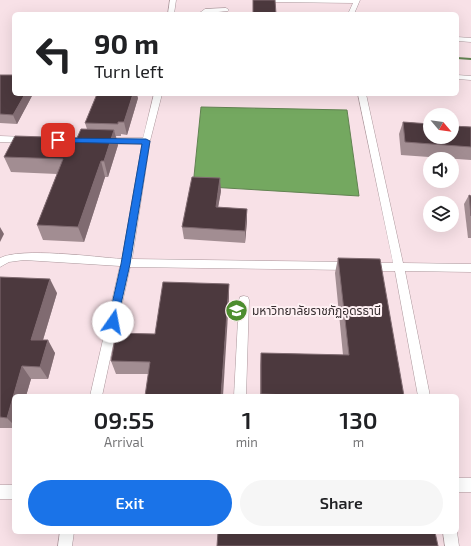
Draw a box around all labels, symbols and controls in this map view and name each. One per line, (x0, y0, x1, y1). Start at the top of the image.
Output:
text: 90 m (94, 26, 159, 60)
icon: left (28, 28, 80, 80)
text: Turn left (94, 60, 164, 82)
north arrow (423, 108, 459, 144)
map controls (423, 108, 459, 232)
pin (41, 123, 75, 157)
icon: arrive (47, 129, 69, 151)
button: sound (423, 152, 459, 188)
button: layers (423, 196, 459, 232)
school or university icon: มหาวิทยาลัยราชภัฏอุดรธานี (223, 297, 249, 323)
position arrow (92, 301, 134, 343)
place label: มหาวิทยาลัยราชภัฏอุดรธานี (252, 303, 381, 318)
text: 09:55 (93, 405, 154, 434)
text: 1 (242, 405, 252, 434)
text: 130 (339, 405, 378, 434)
text: Arrival (104, 434, 144, 450)
text: min (236, 434, 258, 450)
text: m (353, 434, 364, 450)
button: Exit (28, 480, 232, 526)
button: Share (240, 480, 443, 526)

